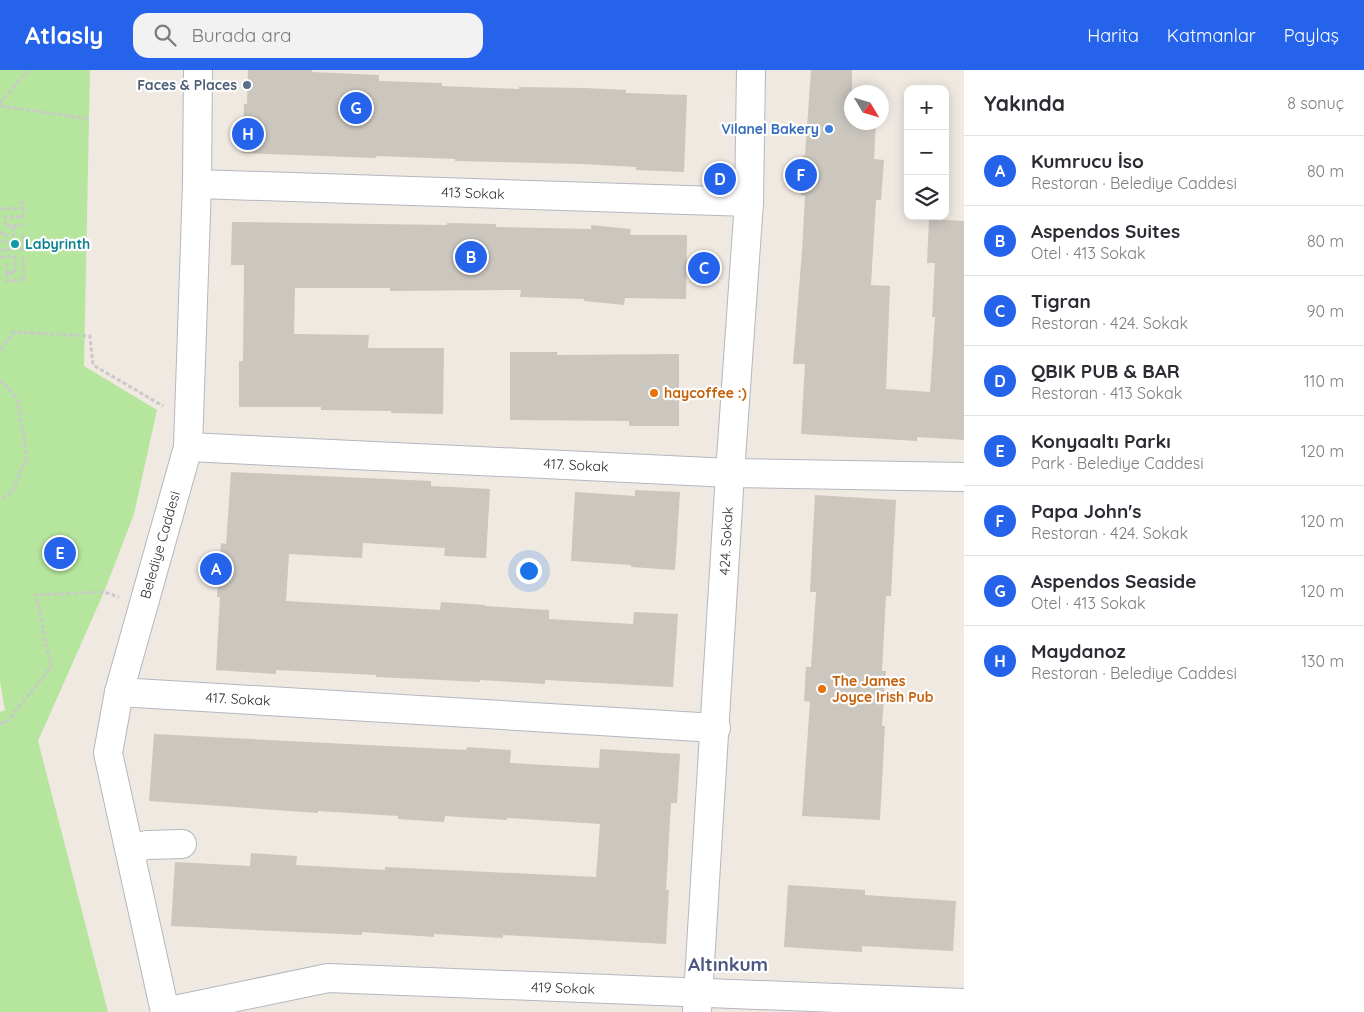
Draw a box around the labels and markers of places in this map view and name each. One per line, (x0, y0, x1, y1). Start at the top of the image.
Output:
place label: Faces & Places (137, 76, 237, 94)
marker: Faces & Places (241, 79, 253, 91)
pin: G (340, 89, 372, 127)
pin: H (232, 115, 264, 153)
place label: Vilanel Bakery (721, 120, 819, 138)
marker: Vilanel Bakery (823, 123, 835, 135)
pin: F (785, 156, 817, 194)
pin: D (704, 160, 736, 198)
place label: Labyrinth (25, 235, 90, 253)
marker: Labyrinth (9, 238, 21, 250)
pin: B (455, 238, 487, 276)
pin: C (688, 249, 720, 287)
place label: haycoffee :) (664, 384, 747, 402)
marker: haycoffee :) (648, 387, 660, 399)
pin: E (44, 534, 76, 572)
pin: A (200, 550, 232, 588)
place label: The James Joyce Irish Pub (832, 672, 934, 706)
marker: The James Joyce Irish Pub (816, 683, 828, 695)

